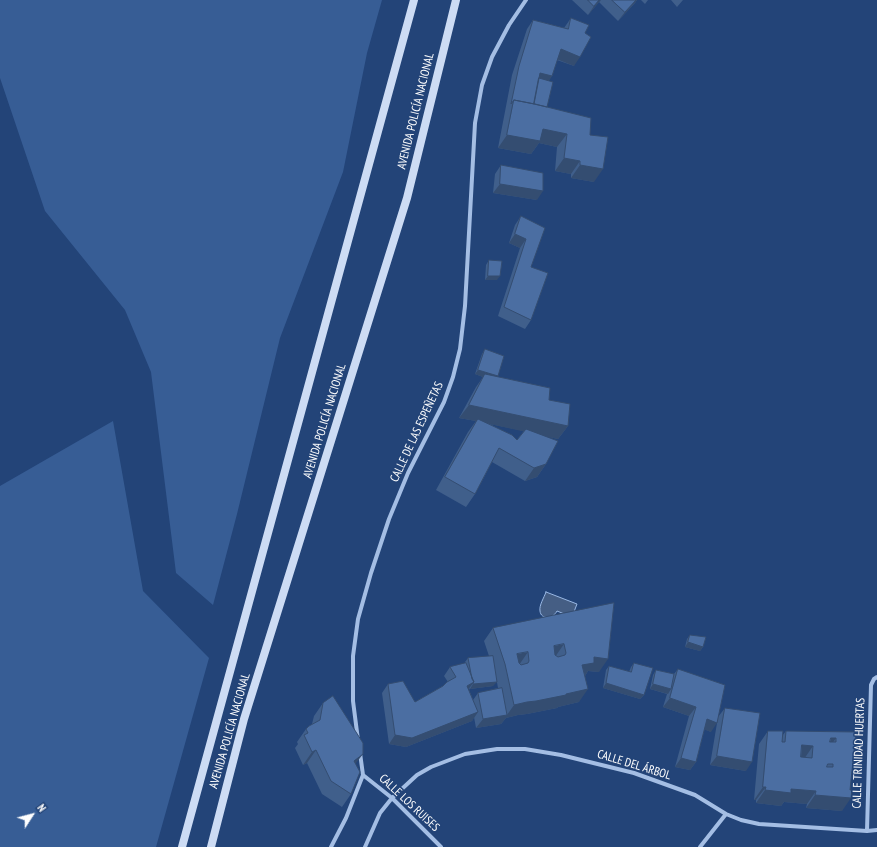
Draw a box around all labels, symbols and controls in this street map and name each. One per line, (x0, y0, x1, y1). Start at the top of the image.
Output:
street label: AVENIDA POLICÍA NACIONAL (395, 51, 437, 171)
street label: AVENIDA POLICÍA NACIONAL (301, 362, 349, 480)
street label: CALLE DE LAS ESPEÑETAS (387, 380, 447, 484)
street label: AVENIDA POLICÍA NACIONAL (207, 672, 253, 790)
street label: CALLE TRINIDAD HUERTAS (850, 697, 868, 809)
street label: CALLE DEL ÁRBOL (595, 747, 673, 783)
street label: CALLE LOS RUISES (376, 771, 442, 835)
north arrow (12, 795, 52, 835)
text: N (34, 801, 49, 814)

